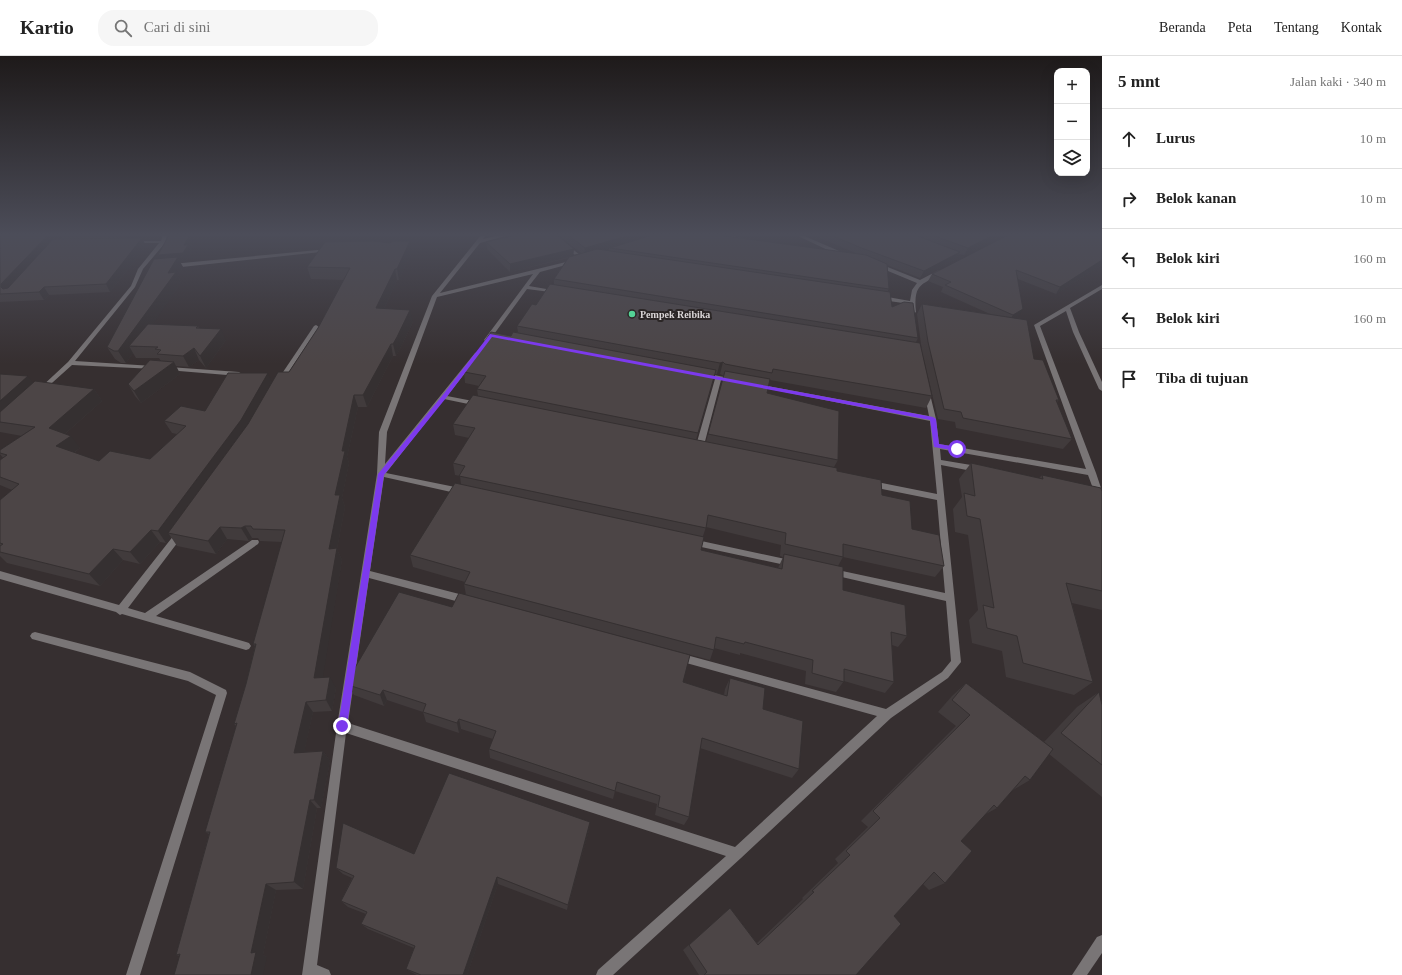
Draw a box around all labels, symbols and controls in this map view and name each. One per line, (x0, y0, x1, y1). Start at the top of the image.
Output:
search box (98, 10, 378, 46)
text: Kartio (20, 17, 74, 38)
icon: search (112, 17, 134, 39)
text: Cari di sini (144, 19, 211, 35)
text: Beranda (1159, 20, 1206, 35)
text: Peta (1228, 20, 1252, 35)
text: Tentang (1274, 20, 1319, 35)
text: Kontak (1341, 20, 1382, 35)
map controls (1054, 68, 1090, 176)
button: + (1054, 68, 1090, 104)
text: 5 mnt (1118, 72, 1160, 91)
text: Jalan kaki · 340 m (1290, 74, 1386, 89)
button: − (1054, 104, 1090, 140)
icon: ahead (1118, 128, 1140, 150)
text: Lurus (1156, 130, 1195, 146)
text: 10 m (1360, 131, 1386, 146)
button: layers (1054, 140, 1090, 176)
icon: right (1118, 188, 1140, 210)
text: Belok kanan (1156, 190, 1236, 206)
text: 10 m (1360, 191, 1386, 206)
icon: left (1118, 248, 1140, 270)
text: Belok kiri (1156, 250, 1220, 266)
text: 160 m (1353, 251, 1386, 266)
icon: left (1118, 308, 1140, 330)
marker: Pempek Reibika (627, 309, 637, 319)
place label: Pempek Reibika (640, 309, 710, 320)
text: Belok kiri (1156, 310, 1220, 326)
text: 160 m (1353, 311, 1386, 326)
icon: arrive (1118, 368, 1140, 390)
text: Tiba di tujuan (1156, 370, 1248, 386)
route start (948, 440, 966, 458)
route end (333, 717, 351, 735)

